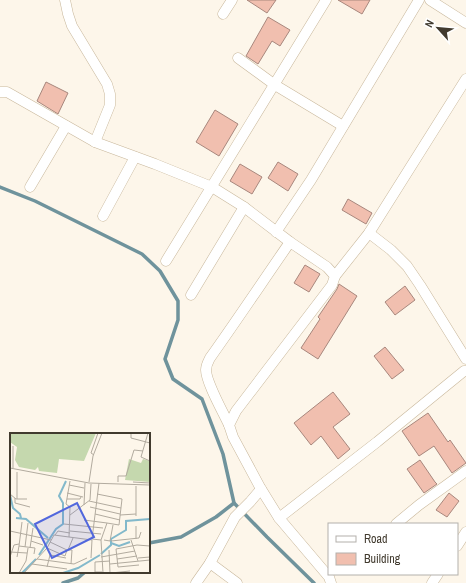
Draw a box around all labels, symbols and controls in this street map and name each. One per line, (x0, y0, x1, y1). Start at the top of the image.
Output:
north arrow (418, 8, 458, 48)
text: N (421, 17, 437, 30)
inset map (10, 433, 150, 573)
legend (328, 523, 458, 575)
text: Road (364, 531, 388, 547)
text: Building (364, 551, 401, 567)

